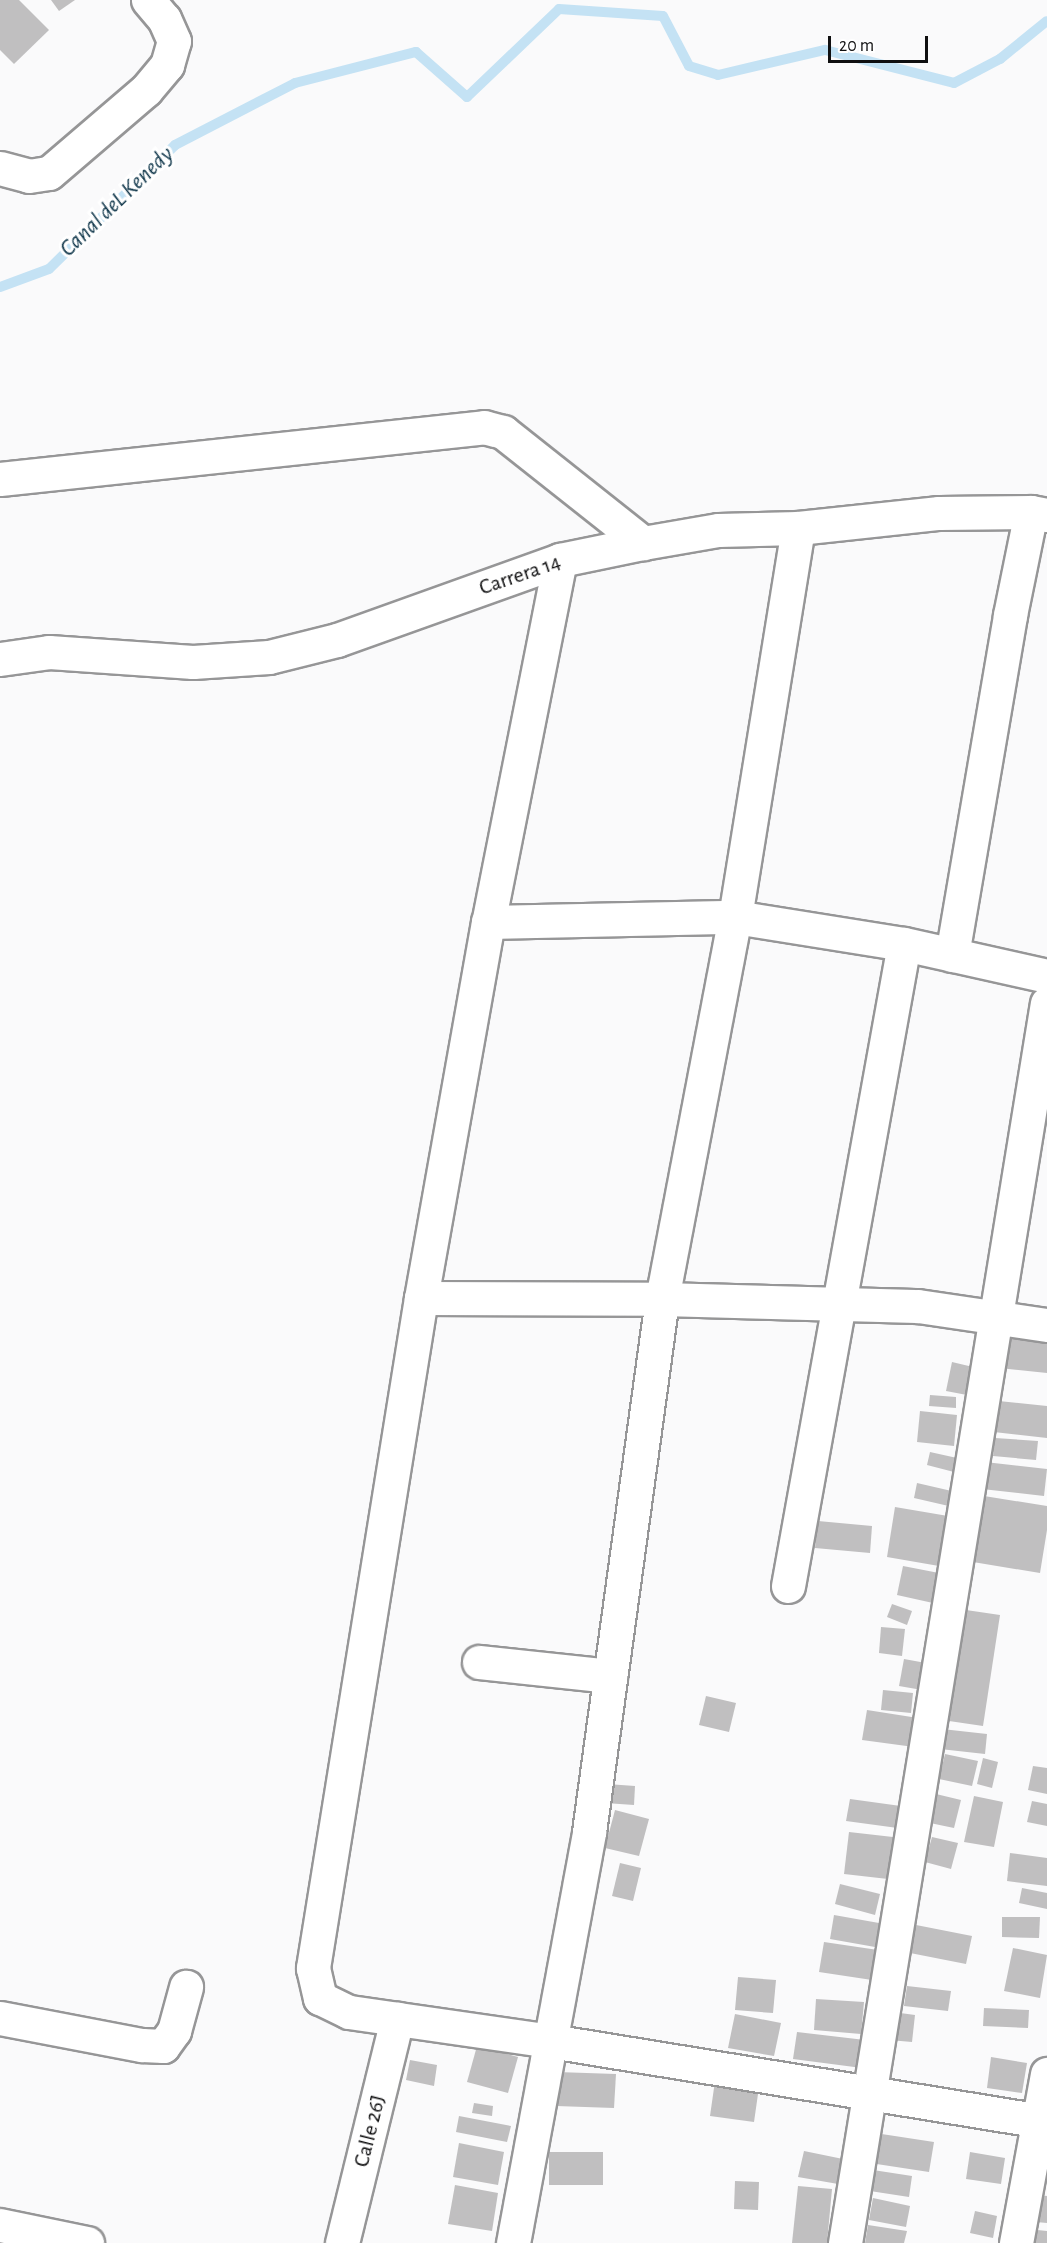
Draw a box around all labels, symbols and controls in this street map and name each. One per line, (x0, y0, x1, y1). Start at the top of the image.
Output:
scale bar (831, 24, 932, 62)
text: 20 m (839, 37, 874, 55)
water label: Canal deL Kenedy (54, 141, 180, 263)
street label: Carrera 14 (476, 549, 564, 601)
street label: Calle 26J (348, 2092, 392, 2170)

